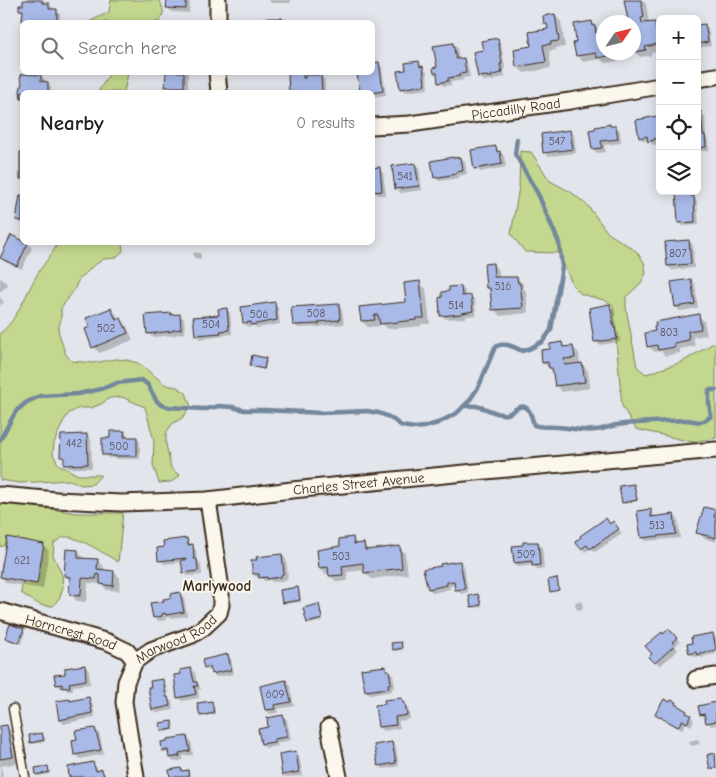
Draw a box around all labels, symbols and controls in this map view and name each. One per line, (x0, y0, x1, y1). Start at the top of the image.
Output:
north arrow (596, 15, 641, 60)
map controls (656, 15, 701, 195)
button: + (656, 15, 701, 60)
search box (20, 20, 375, 75)
icon: search (38, 34, 66, 62)
text: Search here (78, 37, 177, 59)
button: − (656, 60, 701, 105)
street label: Piccadilly Road (470, 94, 562, 124)
button: locate (656, 105, 701, 150)
text: Nearby (40, 111, 104, 135)
text: 0 results (296, 114, 355, 132)
house number: 547 (549, 135, 565, 148)
button: layers (656, 150, 701, 195)
house number: 541 (397, 170, 413, 183)
house number: 807 (669, 247, 687, 260)
house number: 516 (495, 280, 511, 293)
house number: 514 (448, 299, 464, 312)
house number: 508 (307, 307, 325, 320)
house number: 506 (250, 308, 268, 321)
house number: 504 (202, 318, 220, 331)
house number: 502 (97, 322, 115, 335)
house number: 803 (660, 326, 678, 339)
house number: 442 (66, 437, 82, 450)
house number: 500 (109, 440, 129, 453)
street label: Charles Street Avenue (292, 469, 425, 499)
house number: 513 (649, 519, 665, 532)
house number: 509 (517, 548, 535, 561)
house number: 503 (332, 550, 350, 563)
house number: 621 (14, 554, 30, 567)
district label: Marlywood (183, 577, 251, 595)
street label: Horncrest Road (23, 611, 120, 654)
street label: Marwood Road (132, 611, 221, 667)
house number: 609 (266, 688, 284, 701)

